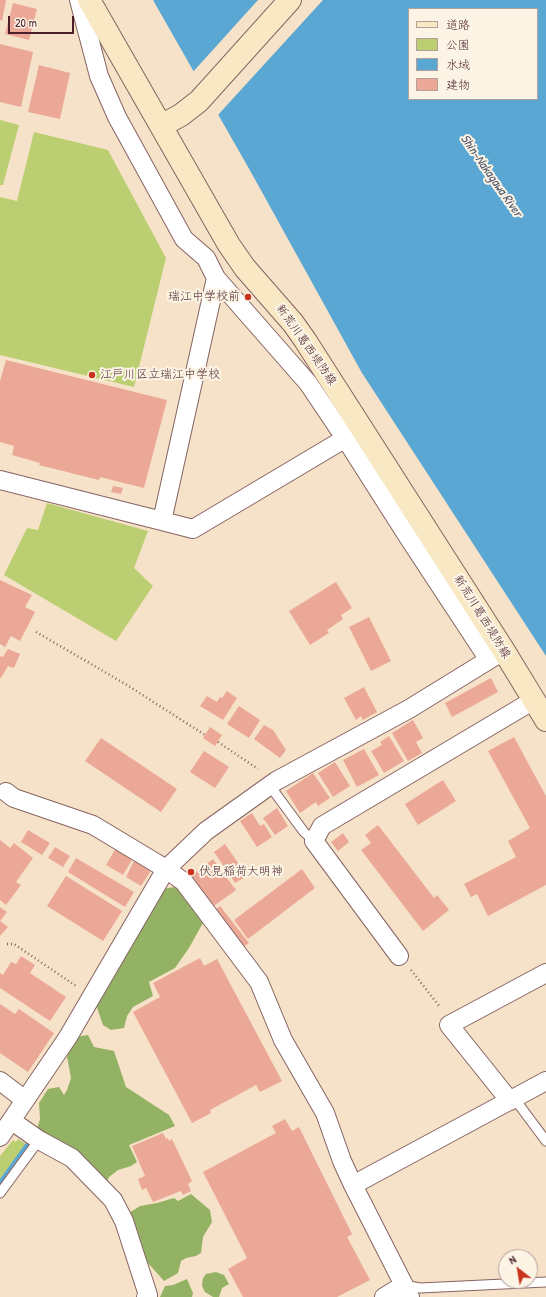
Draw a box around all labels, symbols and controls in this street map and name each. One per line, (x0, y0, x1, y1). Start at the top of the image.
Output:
scale bar (10, 8, 76, 34)
legend (408, 8, 538, 100)
text: 20 m (15, 14, 37, 31)
text: 道路 (446, 16, 470, 33)
text: 公園 (446, 36, 470, 53)
text: 水域 (446, 56, 470, 73)
text: 建物 (446, 76, 470, 93)
water label: Shin-Nakagawa River (457, 132, 525, 220)
place label: 瑞江中学校前 (168, 290, 240, 304)
marker: 瑞江中学校前 (243, 292, 253, 302)
street label: 新荒川葛西堤防線 (273, 302, 339, 388)
place label: 江戸川区立瑞江中学校 (100, 368, 220, 382)
marker: 江戸川区立瑞江中学校 (87, 370, 97, 380)
street label: 新荒川葛西堤防線 (450, 572, 514, 662)
place label: 伏見稲荷大明神 (199, 865, 283, 879)
marker: 伏見稲荷大明神 (186, 867, 196, 877)
north arrow (498, 1249, 538, 1289)
text: N (506, 1252, 518, 1267)

